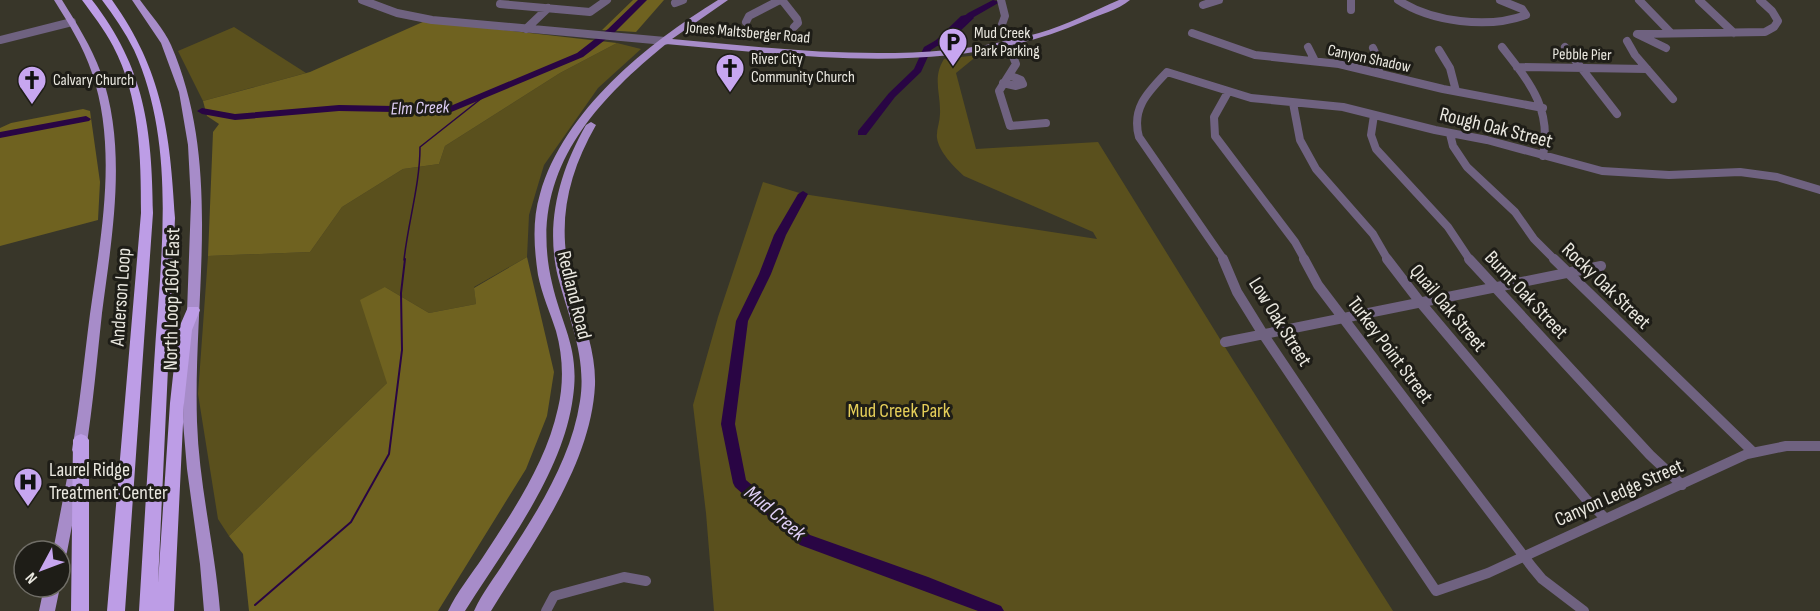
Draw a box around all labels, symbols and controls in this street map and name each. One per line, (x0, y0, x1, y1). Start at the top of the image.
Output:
street label: Jones Maltsberger Road (684, 18, 811, 48)
place label: Mud Creek Park Parking (974, 24, 1040, 61)
parking icon: Mud Creek Park Parking (937, 26, 969, 68)
street label: Canyon Shadow (1326, 41, 1412, 77)
street label: Pebble Pier (1552, 45, 1612, 65)
place label: River City Community Church (751, 50, 855, 87)
church icon: River City Community Church (714, 52, 746, 94)
church icon: Calvary Church (16, 64, 48, 106)
place label: Calvary Church (53, 71, 134, 90)
water label: Elm Creek (390, 96, 451, 120)
street label: Rough Oak Street (1437, 102, 1555, 154)
street label: North Loop 1604 East (159, 227, 185, 371)
street label: Rocky Oak Street (1557, 238, 1655, 334)
street label: Burnt Oak Street (1479, 246, 1573, 344)
street label: Anderson Loop (106, 247, 136, 348)
street label: Redland Road (551, 248, 597, 342)
street label: Quail Oak Street (1404, 259, 1492, 357)
street label: Low Oak Street (1243, 273, 1317, 371)
street label: Turkey Point Street (1342, 292, 1438, 408)
park label: Mud Creek Park (848, 399, 951, 423)
street label: Canyon Ledge Street (1551, 454, 1687, 532)
place label: Laurel Ridge Treatment Center (49, 458, 168, 505)
hospital icon: Laurel Ridge Treatment Center (12, 466, 44, 508)
water label: Mud Creek (739, 480, 812, 547)
north arrow (12, 539, 72, 599)
text: N (22, 568, 42, 587)

